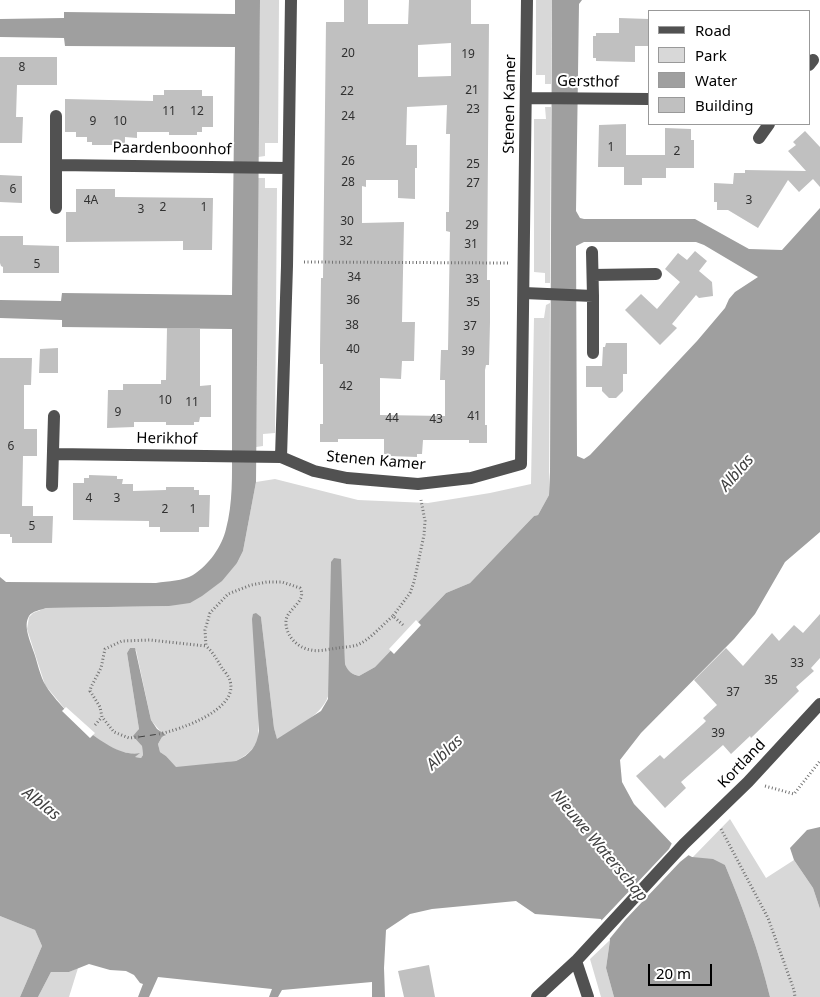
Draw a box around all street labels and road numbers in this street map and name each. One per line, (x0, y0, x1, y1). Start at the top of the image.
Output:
street label: Stenen Kamer (500, 54, 520, 154)
street label: Gersthof (557, 72, 619, 92)
street label: Paardenboonhof (112, 139, 232, 159)
street label: Herikhof (136, 429, 198, 449)
street label: Stenen Kamer (326, 448, 426, 474)
street label: Kortland (714, 736, 770, 792)

